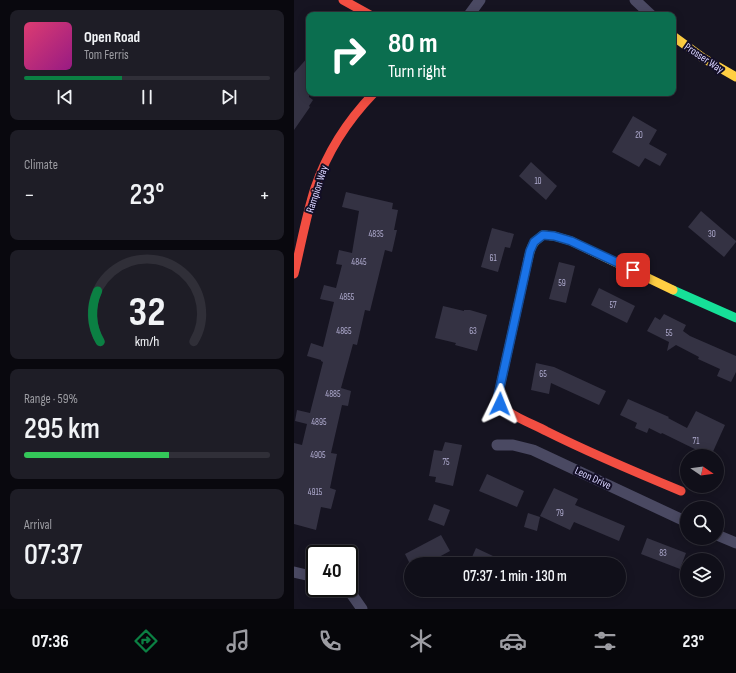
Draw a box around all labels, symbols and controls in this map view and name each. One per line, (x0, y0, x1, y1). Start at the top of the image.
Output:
text: 80 m (388, 27, 437, 60)
text: Open Road (84, 28, 140, 47)
icon: right (322, 28, 374, 80)
street label: Prosser Way (682, 40, 727, 76)
text: Tom Ferris (84, 47, 129, 63)
text: Turn right (388, 61, 446, 82)
icon: previous (54, 86, 76, 108)
icon: pause (136, 86, 158, 108)
icon: next (218, 86, 240, 108)
house number: 20 (635, 130, 643, 141)
text: Climate (24, 157, 58, 173)
street label: Rampion Way (303, 163, 331, 214)
house number: 10 (534, 176, 542, 187)
text: 23° (129, 177, 165, 213)
text: − (24, 182, 35, 209)
text: + (259, 182, 270, 209)
house number: 4835 (368, 229, 384, 240)
house number: 30 (708, 229, 716, 240)
house number: 61 (489, 253, 497, 264)
pin (616, 253, 650, 287)
house number: 4845 (351, 257, 367, 268)
icon: arrive (622, 259, 644, 281)
house number: 59 (558, 278, 566, 289)
text: 32 (129, 288, 165, 337)
house number: 4855 (340, 292, 355, 303)
house number: 57 (609, 300, 617, 311)
house number: 4865 (336, 326, 352, 337)
house number: 63 (469, 326, 477, 337)
house number: 55 (665, 328, 673, 339)
text: km/h (135, 333, 159, 350)
house number: 65 (539, 369, 547, 380)
position arrow (479, 383, 521, 425)
house number: 4885 (325, 389, 341, 400)
text: Range · 59% (24, 391, 78, 407)
text: 295 km (24, 411, 100, 447)
house number: 4895 (311, 417, 327, 428)
house number: 71 (693, 436, 700, 447)
north arrow (680, 449, 724, 493)
map controls (680, 449, 724, 597)
house number: 4905 (310, 450, 326, 461)
house number: 75 (442, 457, 450, 468)
street label: Leon Drive (573, 464, 613, 492)
house number: 4915 (308, 487, 323, 498)
button: search (680, 501, 724, 545)
house number: 79 (556, 508, 564, 519)
text: Arrival (24, 517, 52, 533)
text: 07:37 (24, 537, 82, 573)
speed limit sign: 40 (306, 545, 358, 597)
house number: 83 (659, 548, 667, 559)
button: layers (680, 553, 724, 597)
text: 07:37 · 1 min · 130 m (463, 567, 567, 586)
icon: directions (132, 627, 160, 655)
icon: music (224, 627, 252, 655)
icon: phone (316, 627, 344, 655)
icon: climate (407, 627, 435, 655)
icon: car (499, 627, 527, 655)
icon: filters (591, 627, 619, 655)
text: 07:36 (32, 631, 69, 652)
text: 23° (683, 631, 704, 652)

